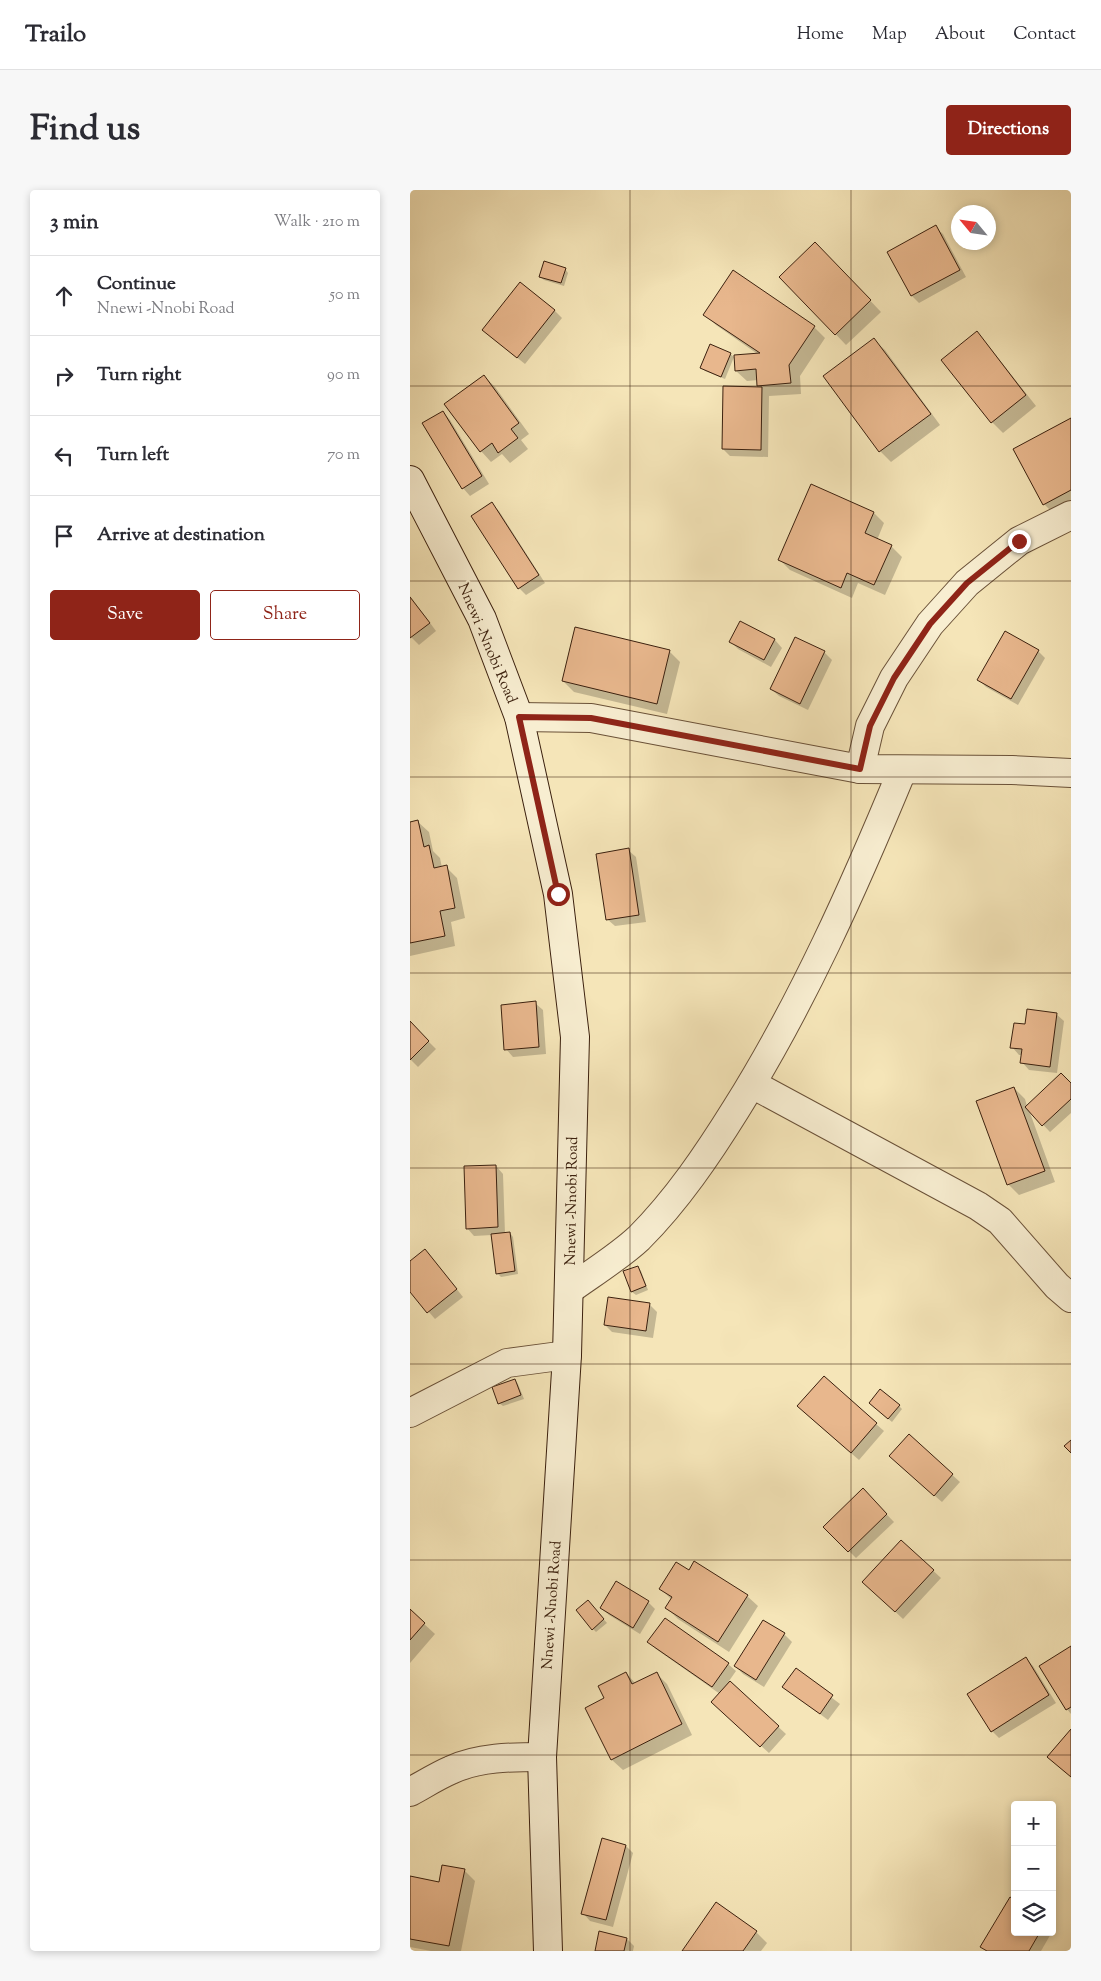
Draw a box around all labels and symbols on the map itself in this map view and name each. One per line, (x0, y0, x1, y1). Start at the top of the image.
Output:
north arrow (951, 205, 996, 250)
route end (1008, 530, 1031, 553)
street label: Nnewi -Nnobi Road (452, 580, 522, 708)
route start (547, 883, 570, 906)
street label: Nnewi -Nnobi Road (561, 1136, 584, 1266)
street label: Nnewi -Nnobi Road (538, 1540, 568, 1670)

